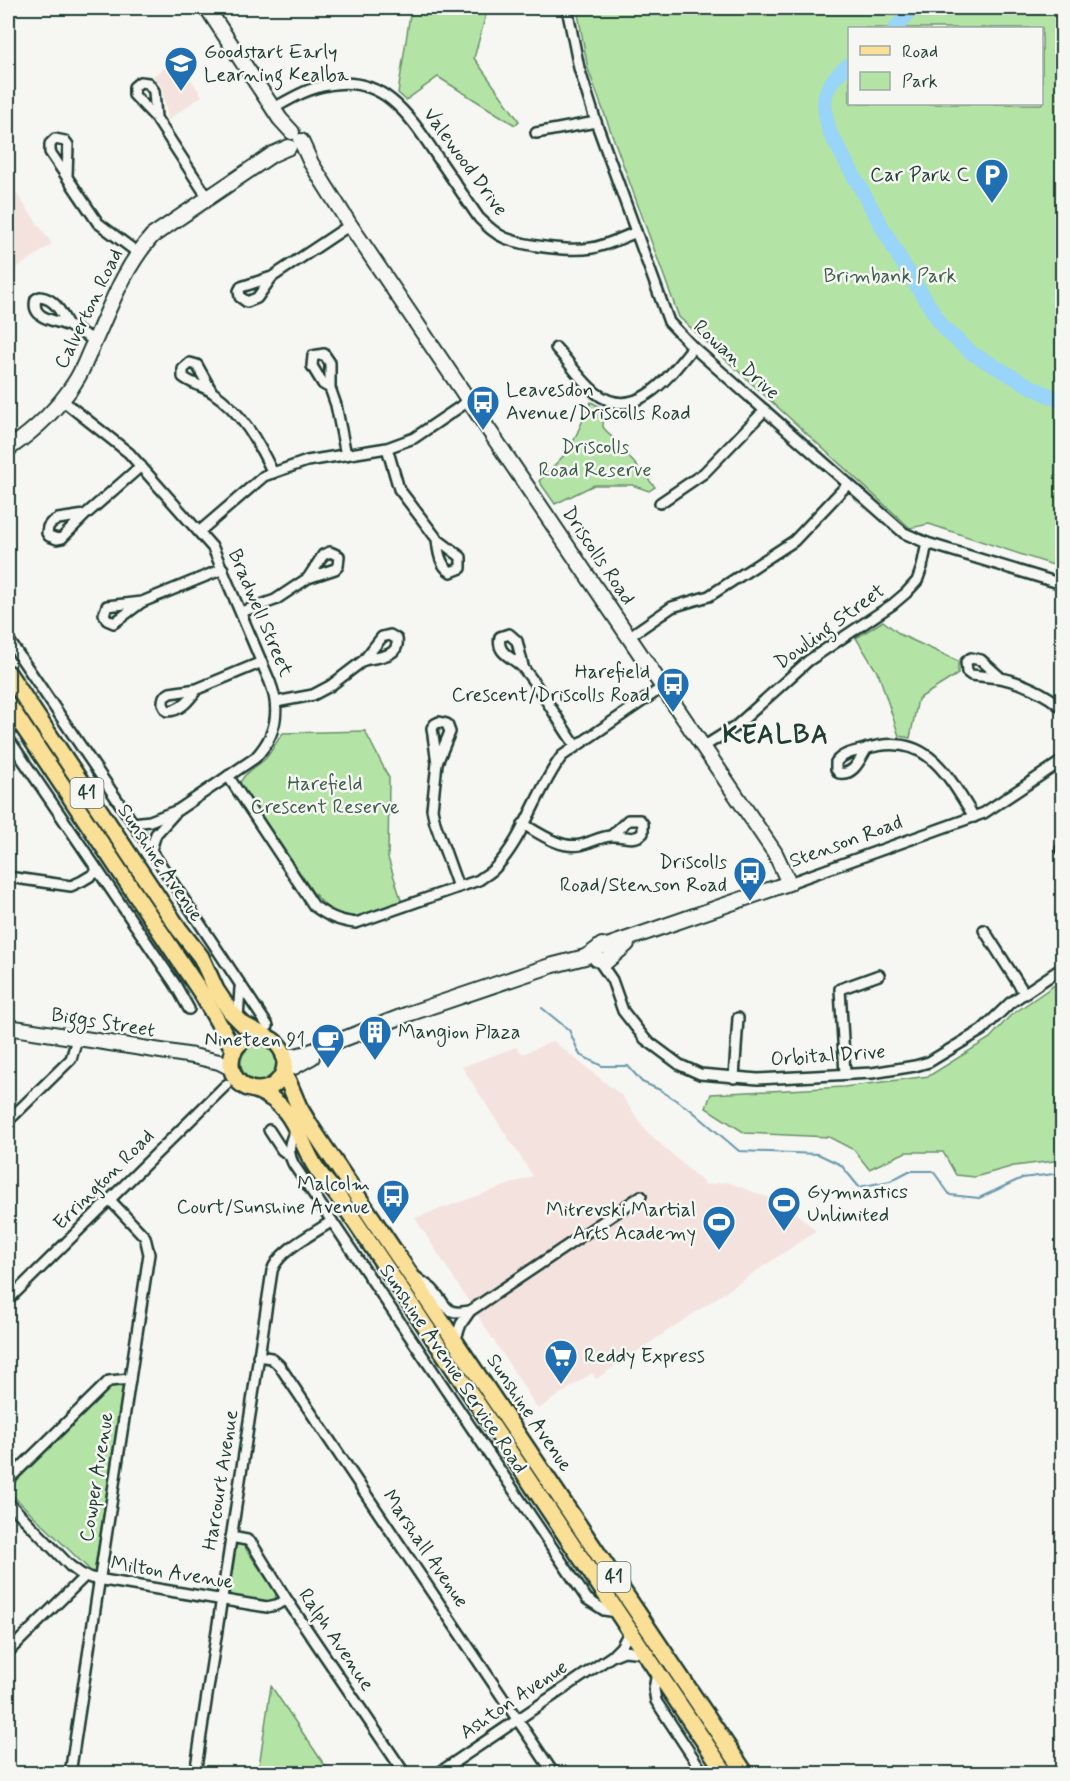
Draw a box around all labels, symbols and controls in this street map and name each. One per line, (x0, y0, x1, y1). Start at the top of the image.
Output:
legend (848, 27, 1043, 105)
place label: Goodstart Early Learning Kealba (204, 39, 350, 91)
text: Road (902, 40, 938, 64)
school or university icon: Goodstart Early Learning Kealba (163, 45, 199, 92)
text: Park (902, 70, 938, 94)
street label: Valewood Drive (416, 102, 514, 222)
parking icon: Car Park C (974, 157, 1010, 204)
place label: Car Park C (870, 162, 969, 189)
street label: Calverton Road (48, 244, 130, 374)
park label: Brimbank Park (824, 263, 957, 290)
street label: Rowan Drive (687, 314, 785, 406)
place label: Leavesdon Avenue/Driscolls Road (506, 377, 691, 427)
bus stop icon: Leavesdon Avenue/Driscolls Road (465, 384, 501, 431)
park label: Driscolls Road Reserve (539, 434, 651, 484)
street label: Driscolls Road (555, 501, 641, 611)
street label: Bradwell Street (221, 545, 299, 681)
street label: Dowling Street (769, 578, 892, 678)
place label: Harefield Crescent/Driscolls Road (451, 659, 650, 709)
bus stop icon: Harefield Crescent/Driscolls Road (655, 666, 691, 713)
district label: KEALBA (722, 719, 830, 753)
park label: Harefield Crescent Reserve (250, 771, 400, 821)
road number: 41 (70, 778, 104, 808)
street label: Sunshine Avenue (111, 799, 209, 927)
street label: Stenson Road (786, 809, 906, 875)
place label: Driscolls Road/Stenson Road (560, 849, 727, 899)
bus stop icon: Driscolls Road/Stenson Road (732, 855, 768, 902)
street label: Biggs Street (49, 1001, 157, 1046)
building icon: Mangion Plaza (357, 1014, 393, 1061)
place label: Mangion Plaza (398, 1019, 520, 1047)
cafe icon: Nineteen 91 (310, 1022, 346, 1069)
place label: Nineteen 91 (205, 1027, 305, 1054)
street label: Orbital Drive (770, 1039, 886, 1073)
street label: Errington Road (48, 1124, 160, 1236)
place label: Malcolm Court/Sunshine Avenue (176, 1171, 370, 1221)
bus stop icon: Malcolm Court/Sunshine Avenue (375, 1178, 411, 1225)
place label: Gymnastics Unlimited (807, 1179, 908, 1229)
sports icon: Gymnastics Unlimited (766, 1185, 802, 1232)
place label: Mitrevski Martial Arts Academy (546, 1197, 696, 1247)
sports icon: Mitrevski Martial Arts Academy (701, 1204, 737, 1251)
street label: Sunshine Avenue Service Road (373, 1258, 533, 1480)
supermarket icon: Reddy Express (543, 1338, 579, 1385)
place label: Reddy Express (584, 1343, 705, 1370)
street label: Sunshine Avenue (480, 1348, 578, 1478)
street label: Harcourt Avenue (197, 1408, 245, 1552)
street label: Cowper Avenue (73, 1410, 121, 1544)
street label: Marshall Avenue (376, 1485, 474, 1613)
street label: Milton Avenue (109, 1550, 235, 1596)
road number: 41 (598, 1562, 630, 1592)
street label: Ralph Avenue (292, 1583, 380, 1697)
street label: Ashton Avenue (455, 1654, 573, 1746)

